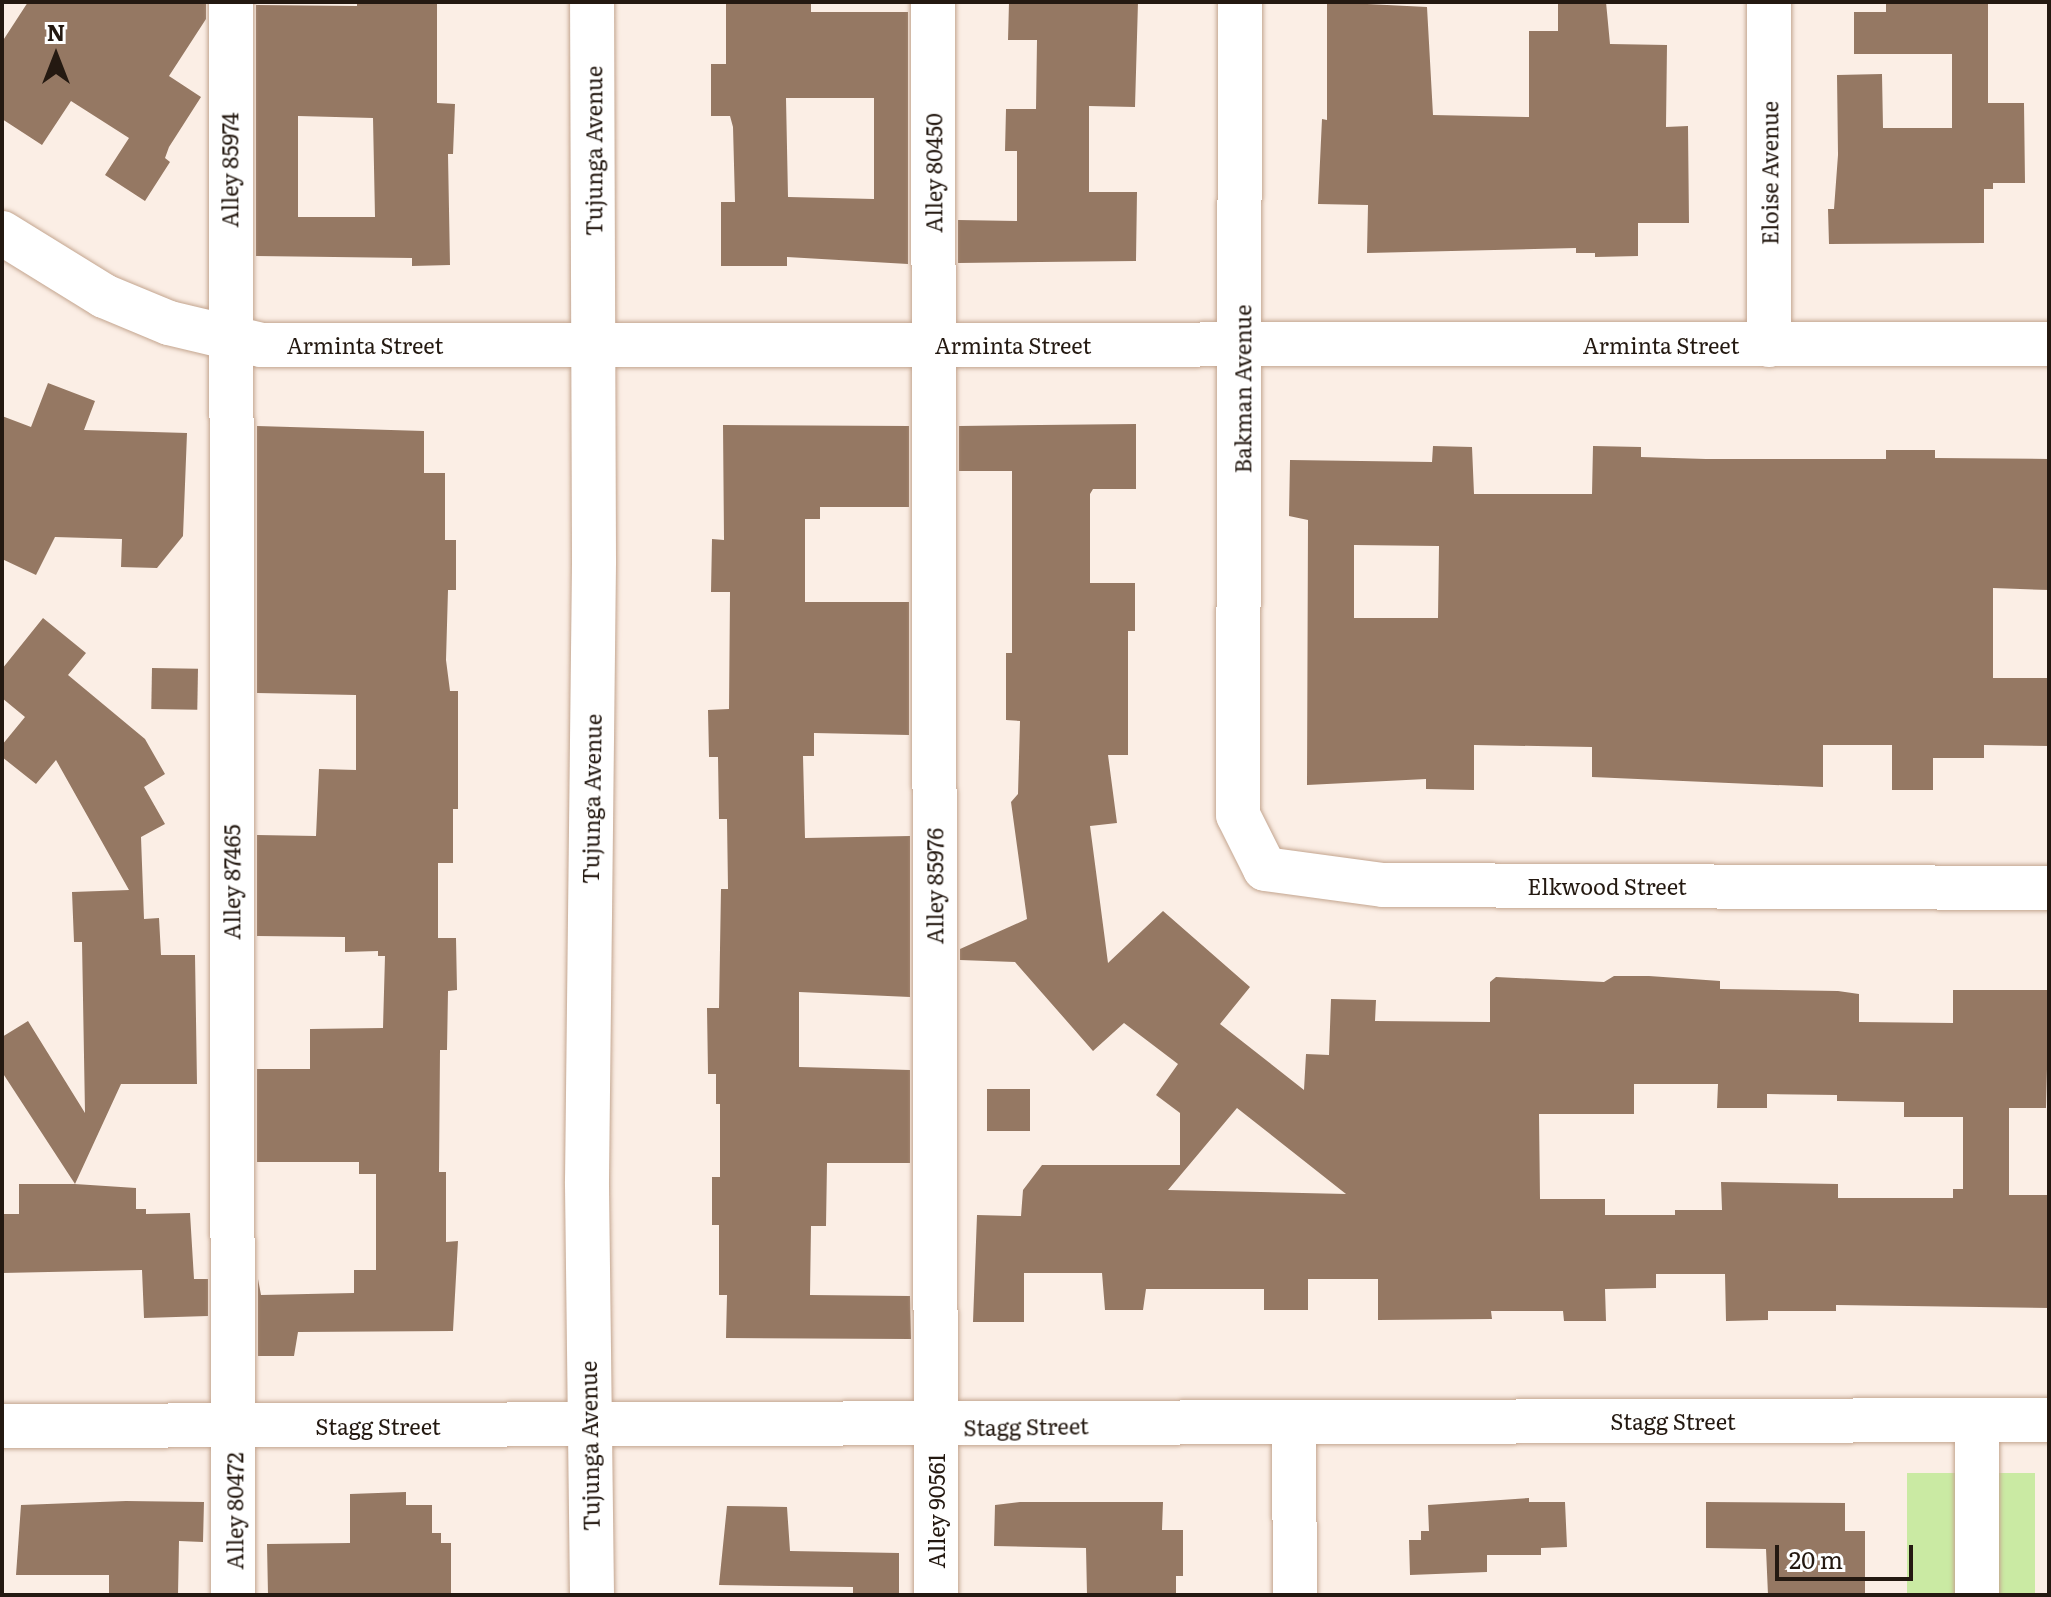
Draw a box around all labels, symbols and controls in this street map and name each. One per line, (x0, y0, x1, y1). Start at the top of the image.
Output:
text: N (47, 15, 65, 48)
north arrow (16, 16, 96, 96)
street label: Tujunga Avenue (580, 66, 606, 236)
street label: Eloise Avenue (1756, 101, 1782, 245)
street label: Alley 85974 (216, 112, 242, 228)
street label: Alley 80450 (920, 113, 946, 233)
street label: Bakman Avenue (1229, 305, 1255, 473)
street label: Arminta Street (287, 332, 443, 358)
street label: Arminta Street (935, 332, 1091, 358)
street label: Arminta Street (1583, 332, 1739, 358)
street label: Tujunga Avenue (576, 714, 606, 884)
street label: Alley 87465 (218, 824, 244, 940)
street label: Alley 85976 (921, 828, 947, 944)
street label: Elkwood Street (1527, 873, 1687, 899)
street label: Tujunga Avenue (574, 1361, 604, 1531)
street label: Stagg Street (1610, 1408, 1736, 1434)
street label: Stagg Street (963, 1412, 1089, 1440)
street label: Stagg Street (315, 1413, 441, 1439)
street label: Alley 80472 (221, 1452, 247, 1570)
street label: Alley 90561 (923, 1453, 949, 1569)
scale bar (1779, 1529, 1917, 1579)
text: 20 m (1789, 1541, 1843, 1576)

